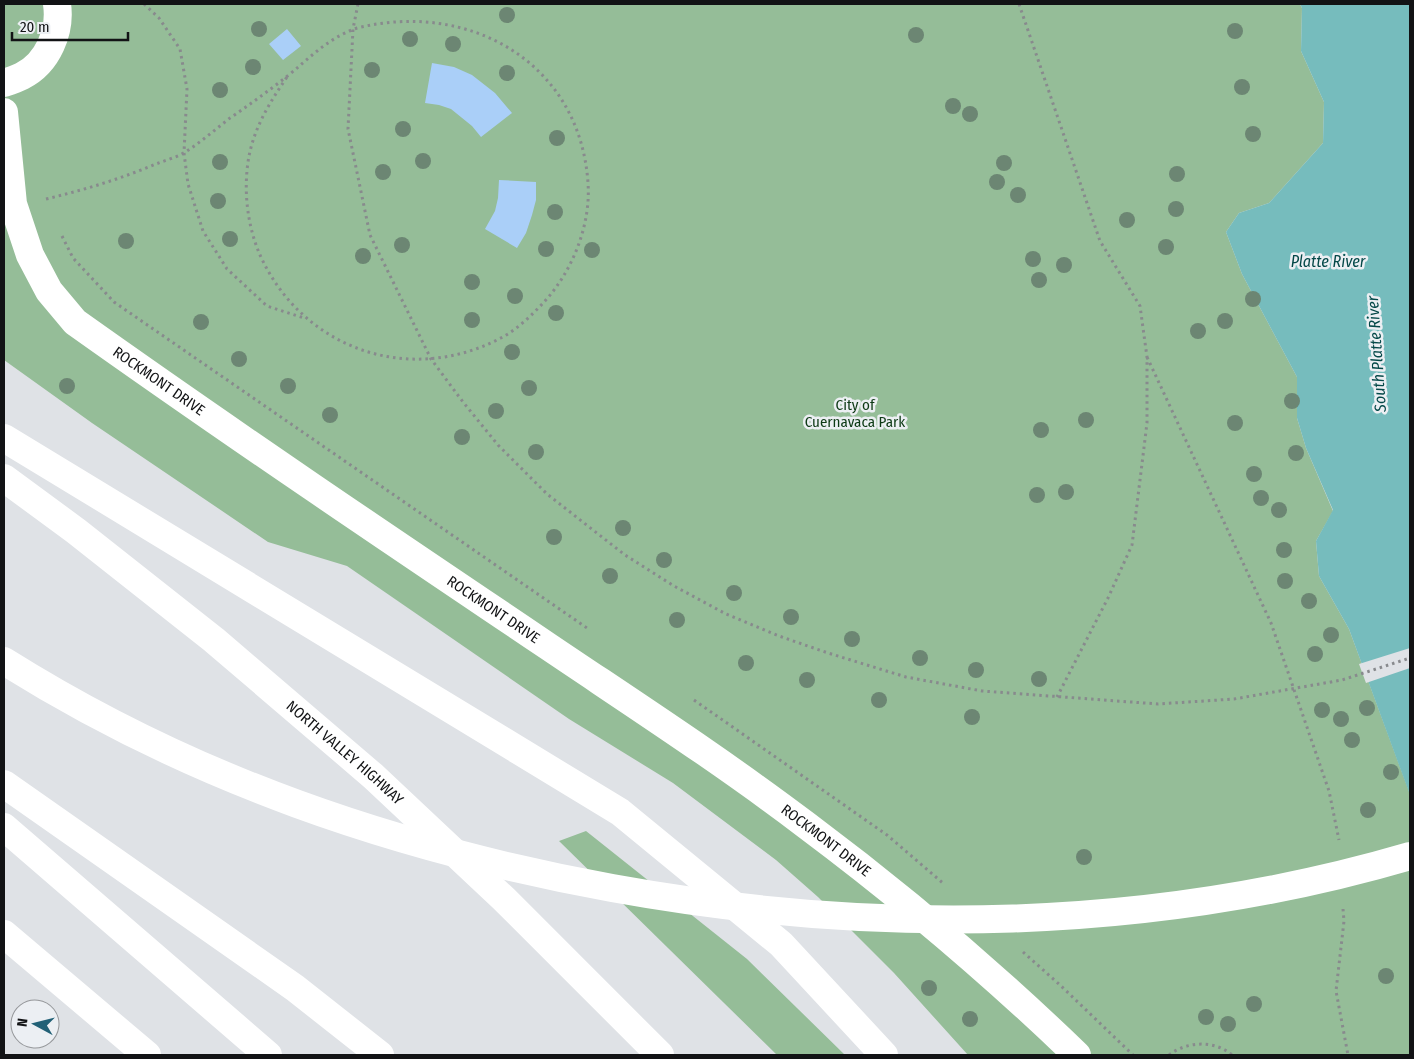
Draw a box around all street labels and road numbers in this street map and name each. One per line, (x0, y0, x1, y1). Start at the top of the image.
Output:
street label: ROCKMONT DRIVE (109, 343, 208, 419)
street label: ROCKMONT DRIVE (443, 572, 543, 647)
street label: NORTH VALLEY HIGHWAY (283, 697, 407, 809)
street label: ROCKMONT DRIVE (778, 801, 874, 880)

